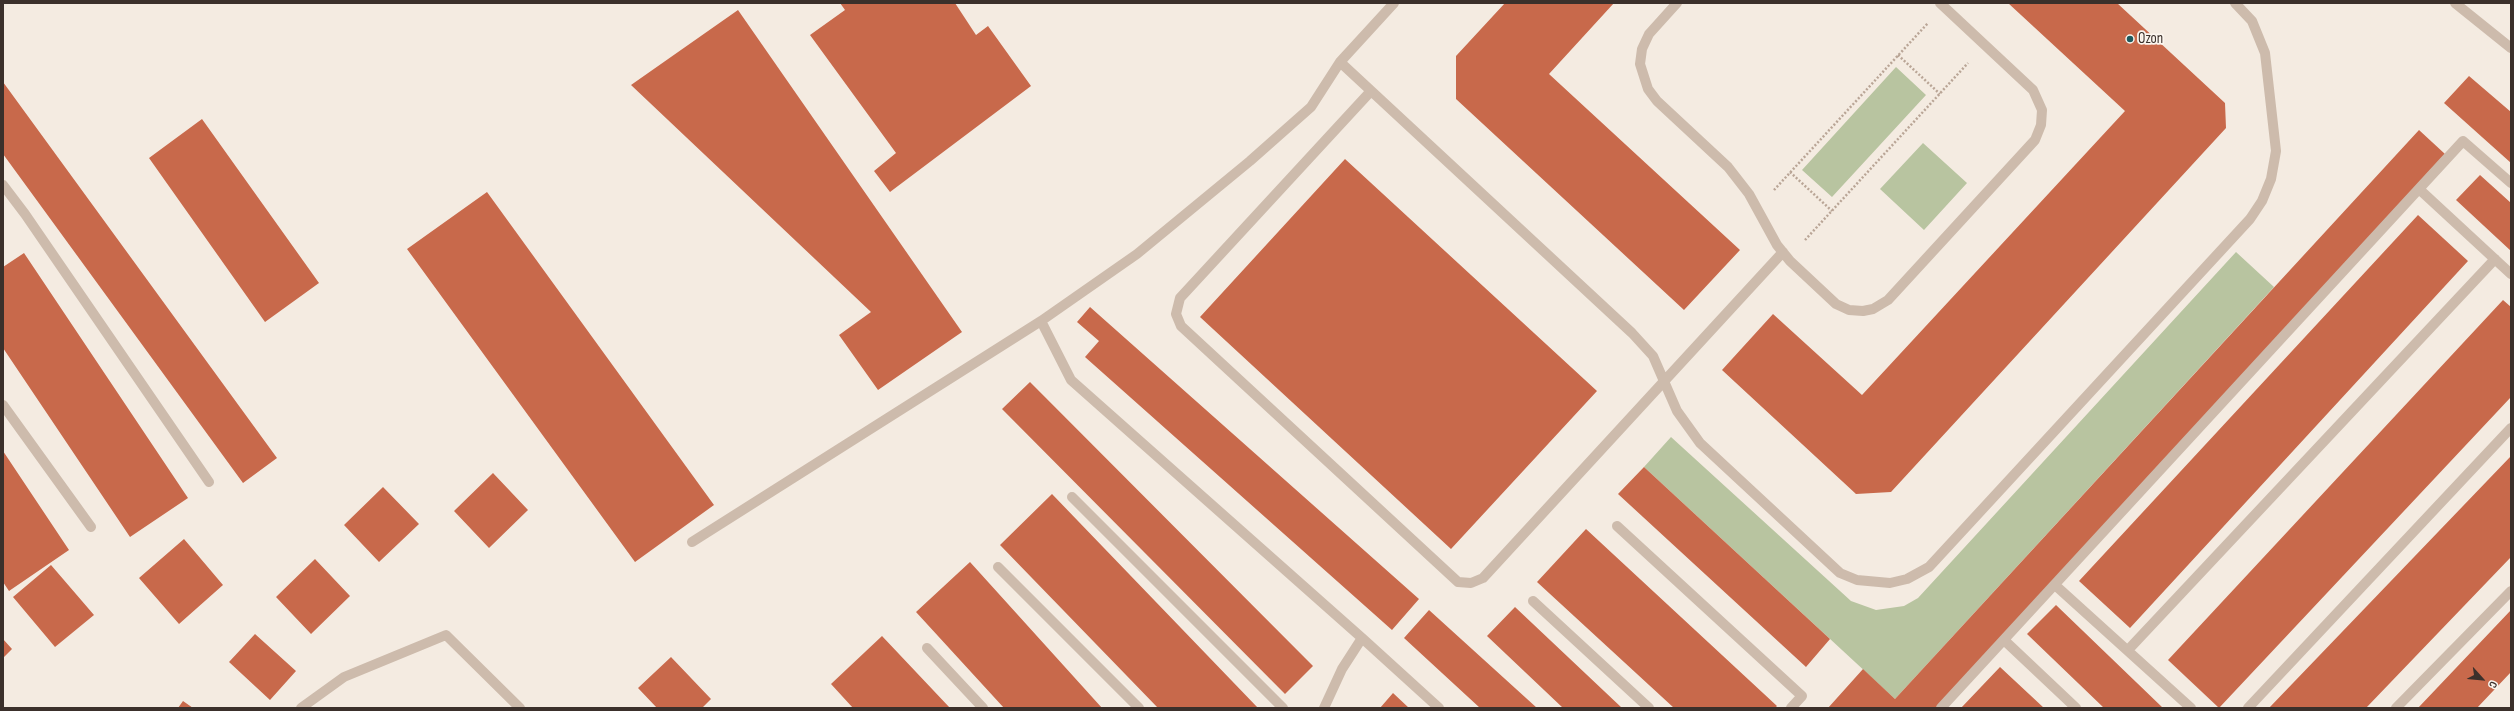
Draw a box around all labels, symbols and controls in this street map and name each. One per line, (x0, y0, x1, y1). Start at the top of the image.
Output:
place label: Ozon (2138, 30, 2163, 48)
marker: Ozon (2125, 34, 2135, 44)
north arrow (2462, 659, 2502, 699)
text: С (2486, 679, 2500, 690)

